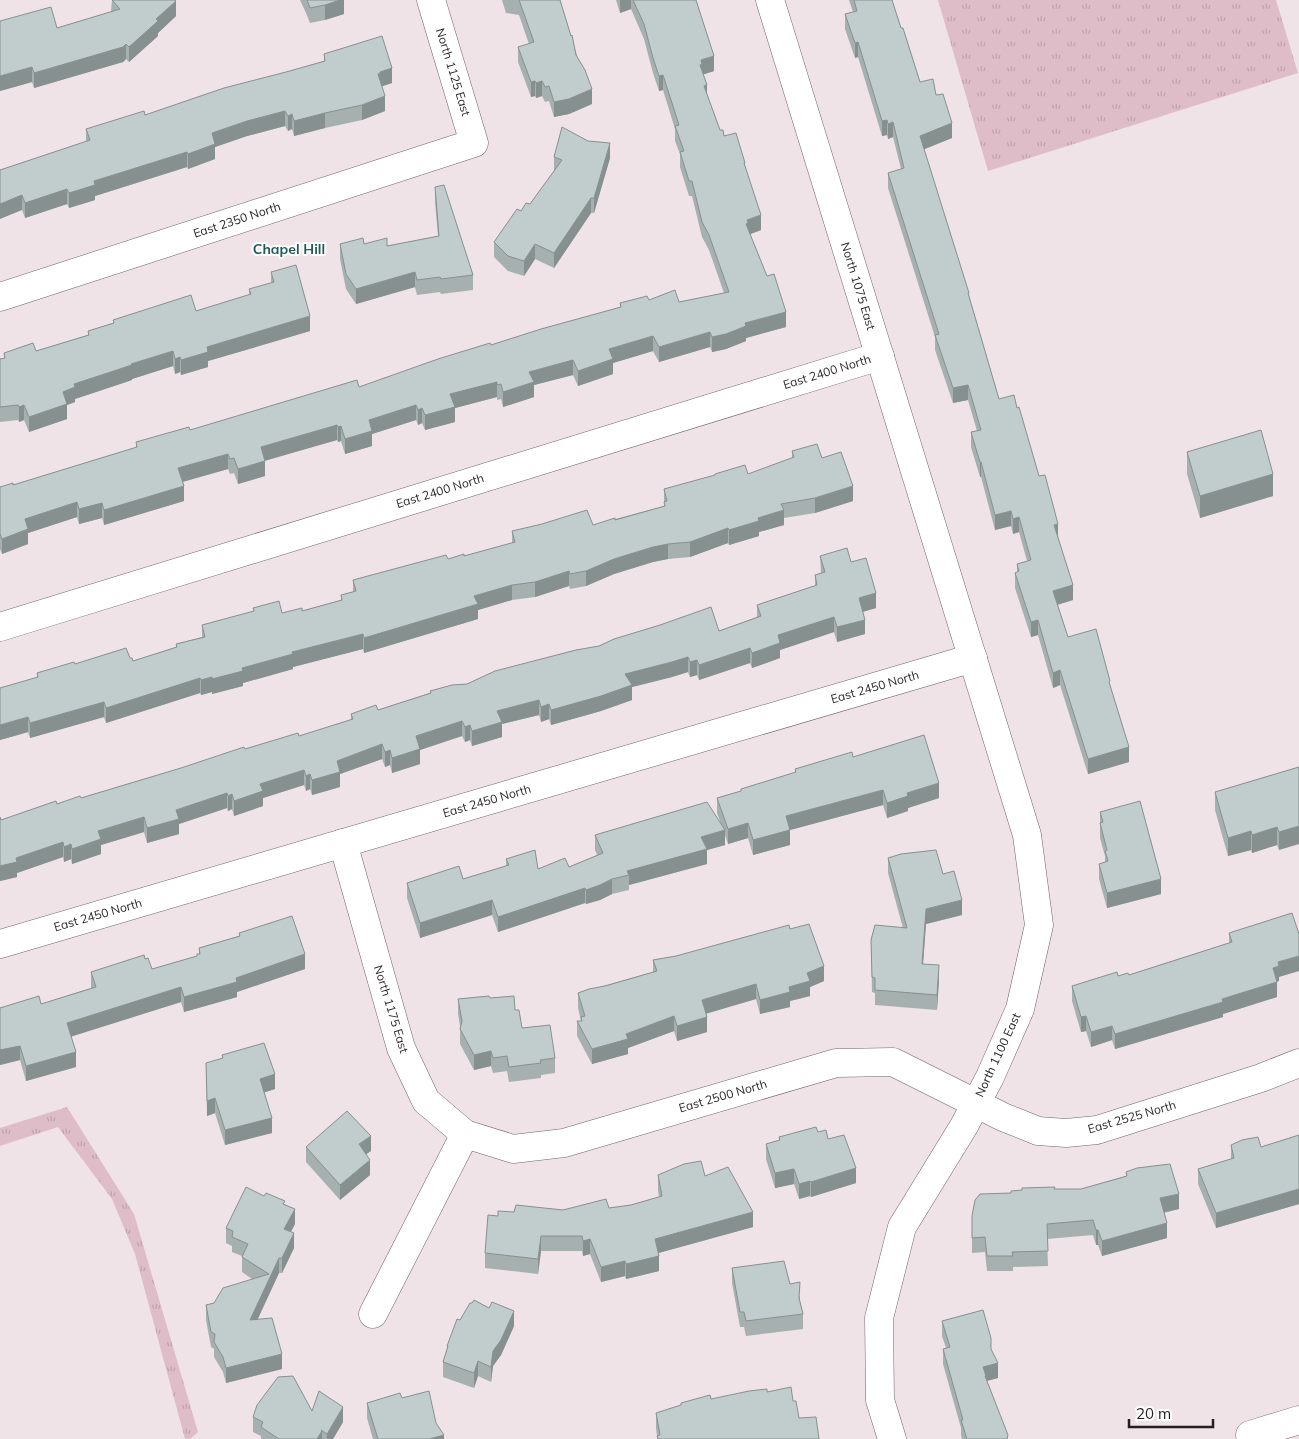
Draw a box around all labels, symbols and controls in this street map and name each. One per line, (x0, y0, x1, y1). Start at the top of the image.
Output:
street label: North 1125 East (433, 26, 474, 118)
street label: East 2350 North (191, 198, 282, 241)
district label: Chapel Hill (253, 240, 325, 258)
street label: North 1075 East (838, 240, 879, 332)
street label: East 2400 North (781, 351, 873, 392)
street label: East 2400 North (394, 470, 486, 511)
street label: East 2450 North (829, 667, 921, 706)
street label: East 2450 North (441, 781, 533, 820)
street label: East 2450 North (52, 895, 144, 934)
street label: North 1175 East (371, 963, 412, 1055)
street label: North 1100 East (972, 1010, 1024, 1099)
street label: East 2500 North (677, 1076, 769, 1115)
street label: East 2525 North (1086, 1097, 1178, 1136)
scale bar (1129, 1396, 1213, 1428)
text: 20 m (1136, 1404, 1171, 1423)

